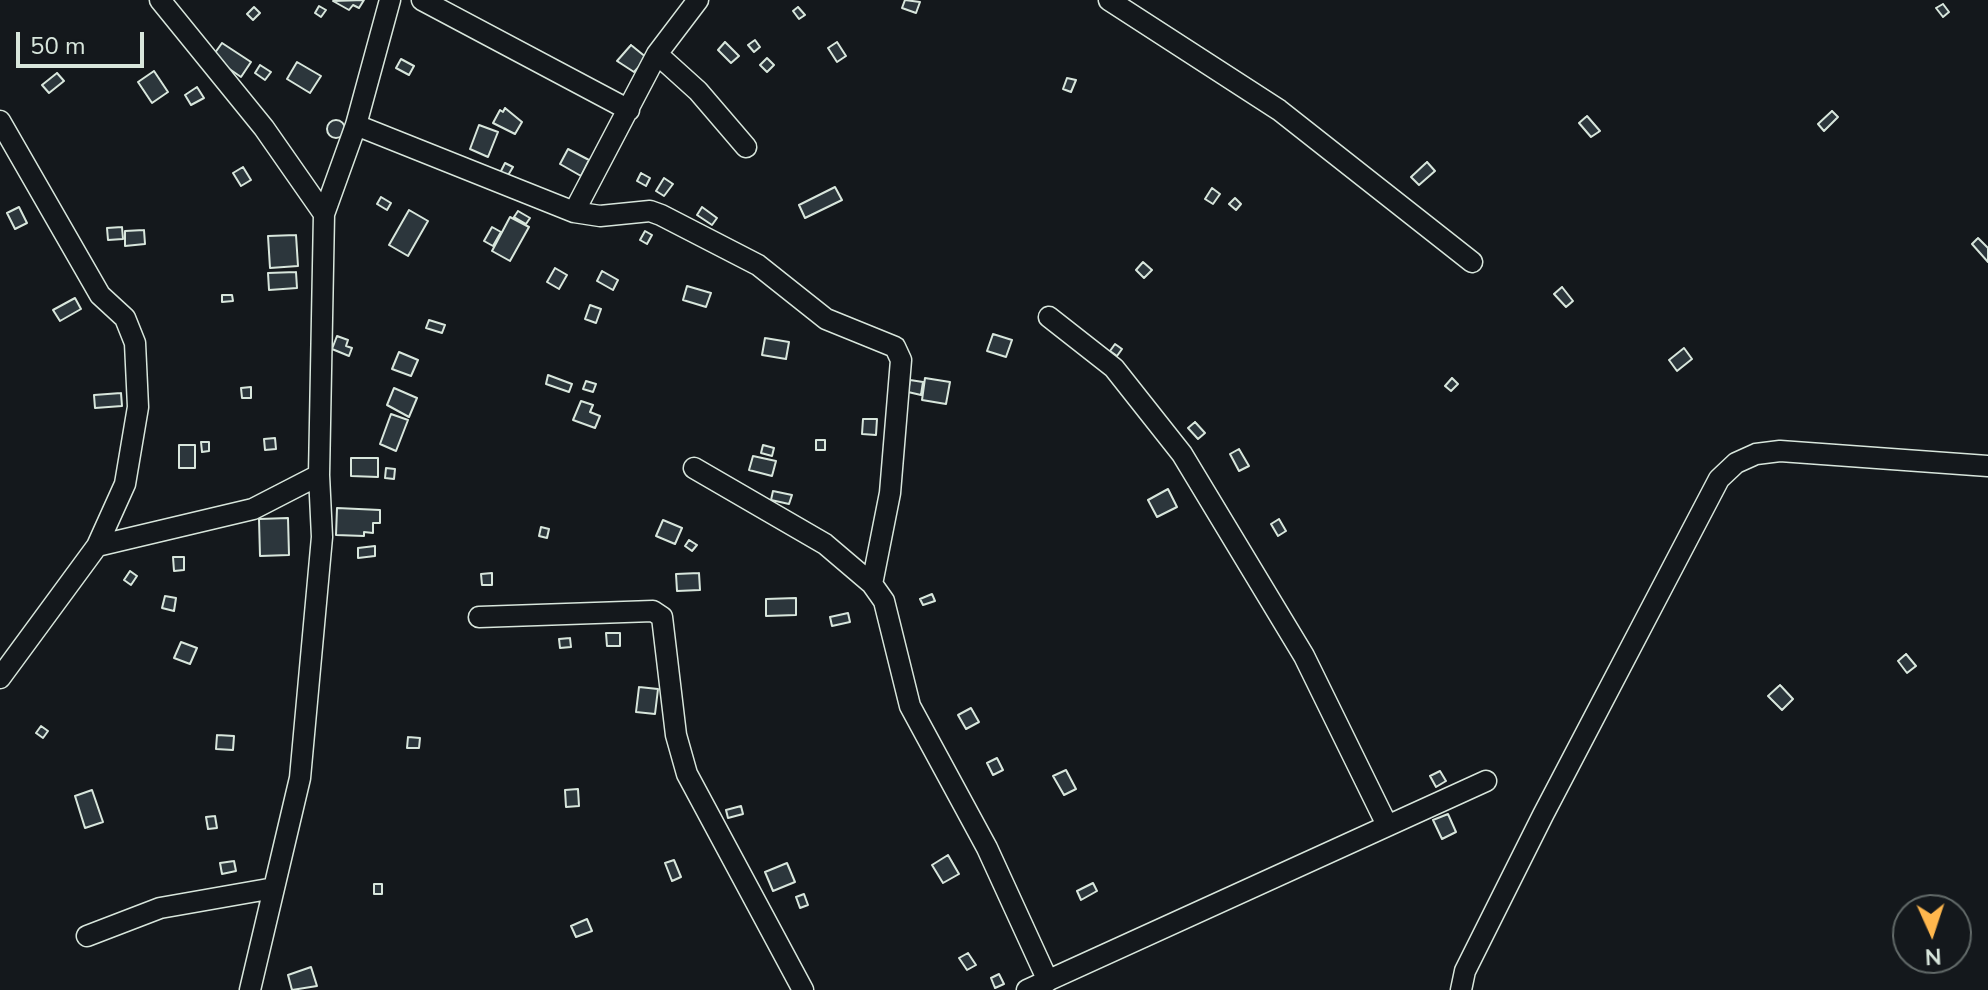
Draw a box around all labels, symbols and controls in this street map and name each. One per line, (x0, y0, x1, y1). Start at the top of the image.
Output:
scale bar (20, 16, 148, 66)
text: 50 m (30, 30, 86, 62)
north arrow (1892, 894, 1972, 974)
text: N (1924, 941, 1942, 971)

